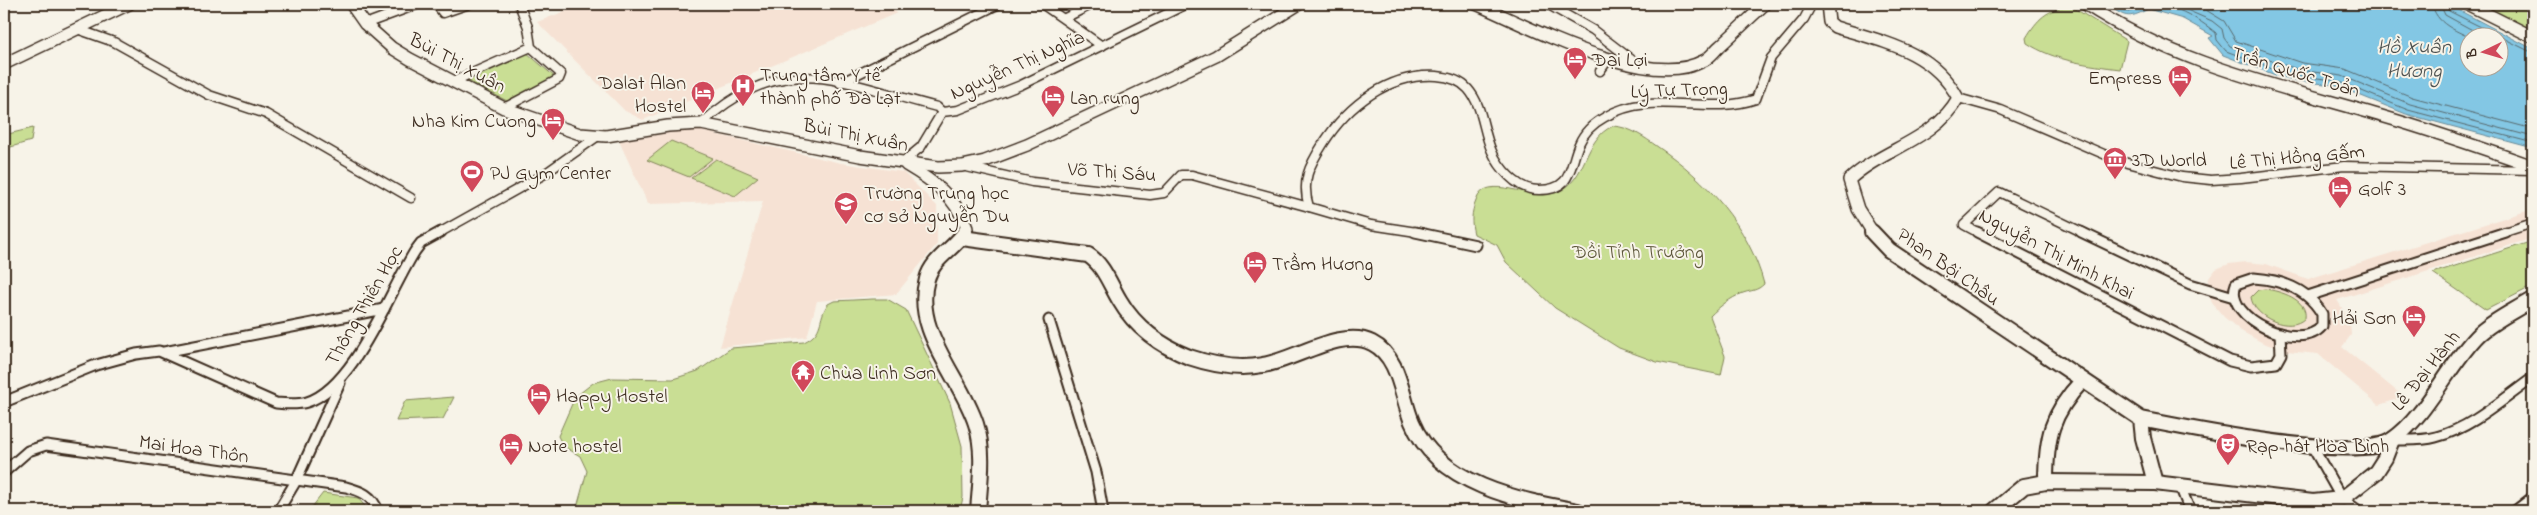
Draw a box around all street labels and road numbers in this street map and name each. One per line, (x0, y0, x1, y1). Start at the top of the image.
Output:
street label: Nguyễn Thị Nghĩa (946, 24, 1090, 110)
street label: Bùi Thị Xuân (402, 26, 511, 102)
street label: Trần Quốc Toản (2227, 40, 2363, 107)
street label: Lý Tự Trọng (1630, 75, 1728, 109)
street label: Bùi Thị Xuân (799, 112, 911, 161)
street label: Lê Thị Hồng Gấm (2228, 138, 2366, 180)
street label: Võ Thị Sáu (1066, 156, 1157, 191)
street label: Nguyễn Thị Minh Khai (1972, 202, 2139, 309)
street label: Phan Bội Châu (1890, 222, 2005, 314)
street label: Thông Thiên Học (319, 241, 412, 372)
street label: Lê Đại Hành (2385, 325, 2469, 418)
street label: Mai Hoa Thôn (137, 428, 251, 473)

